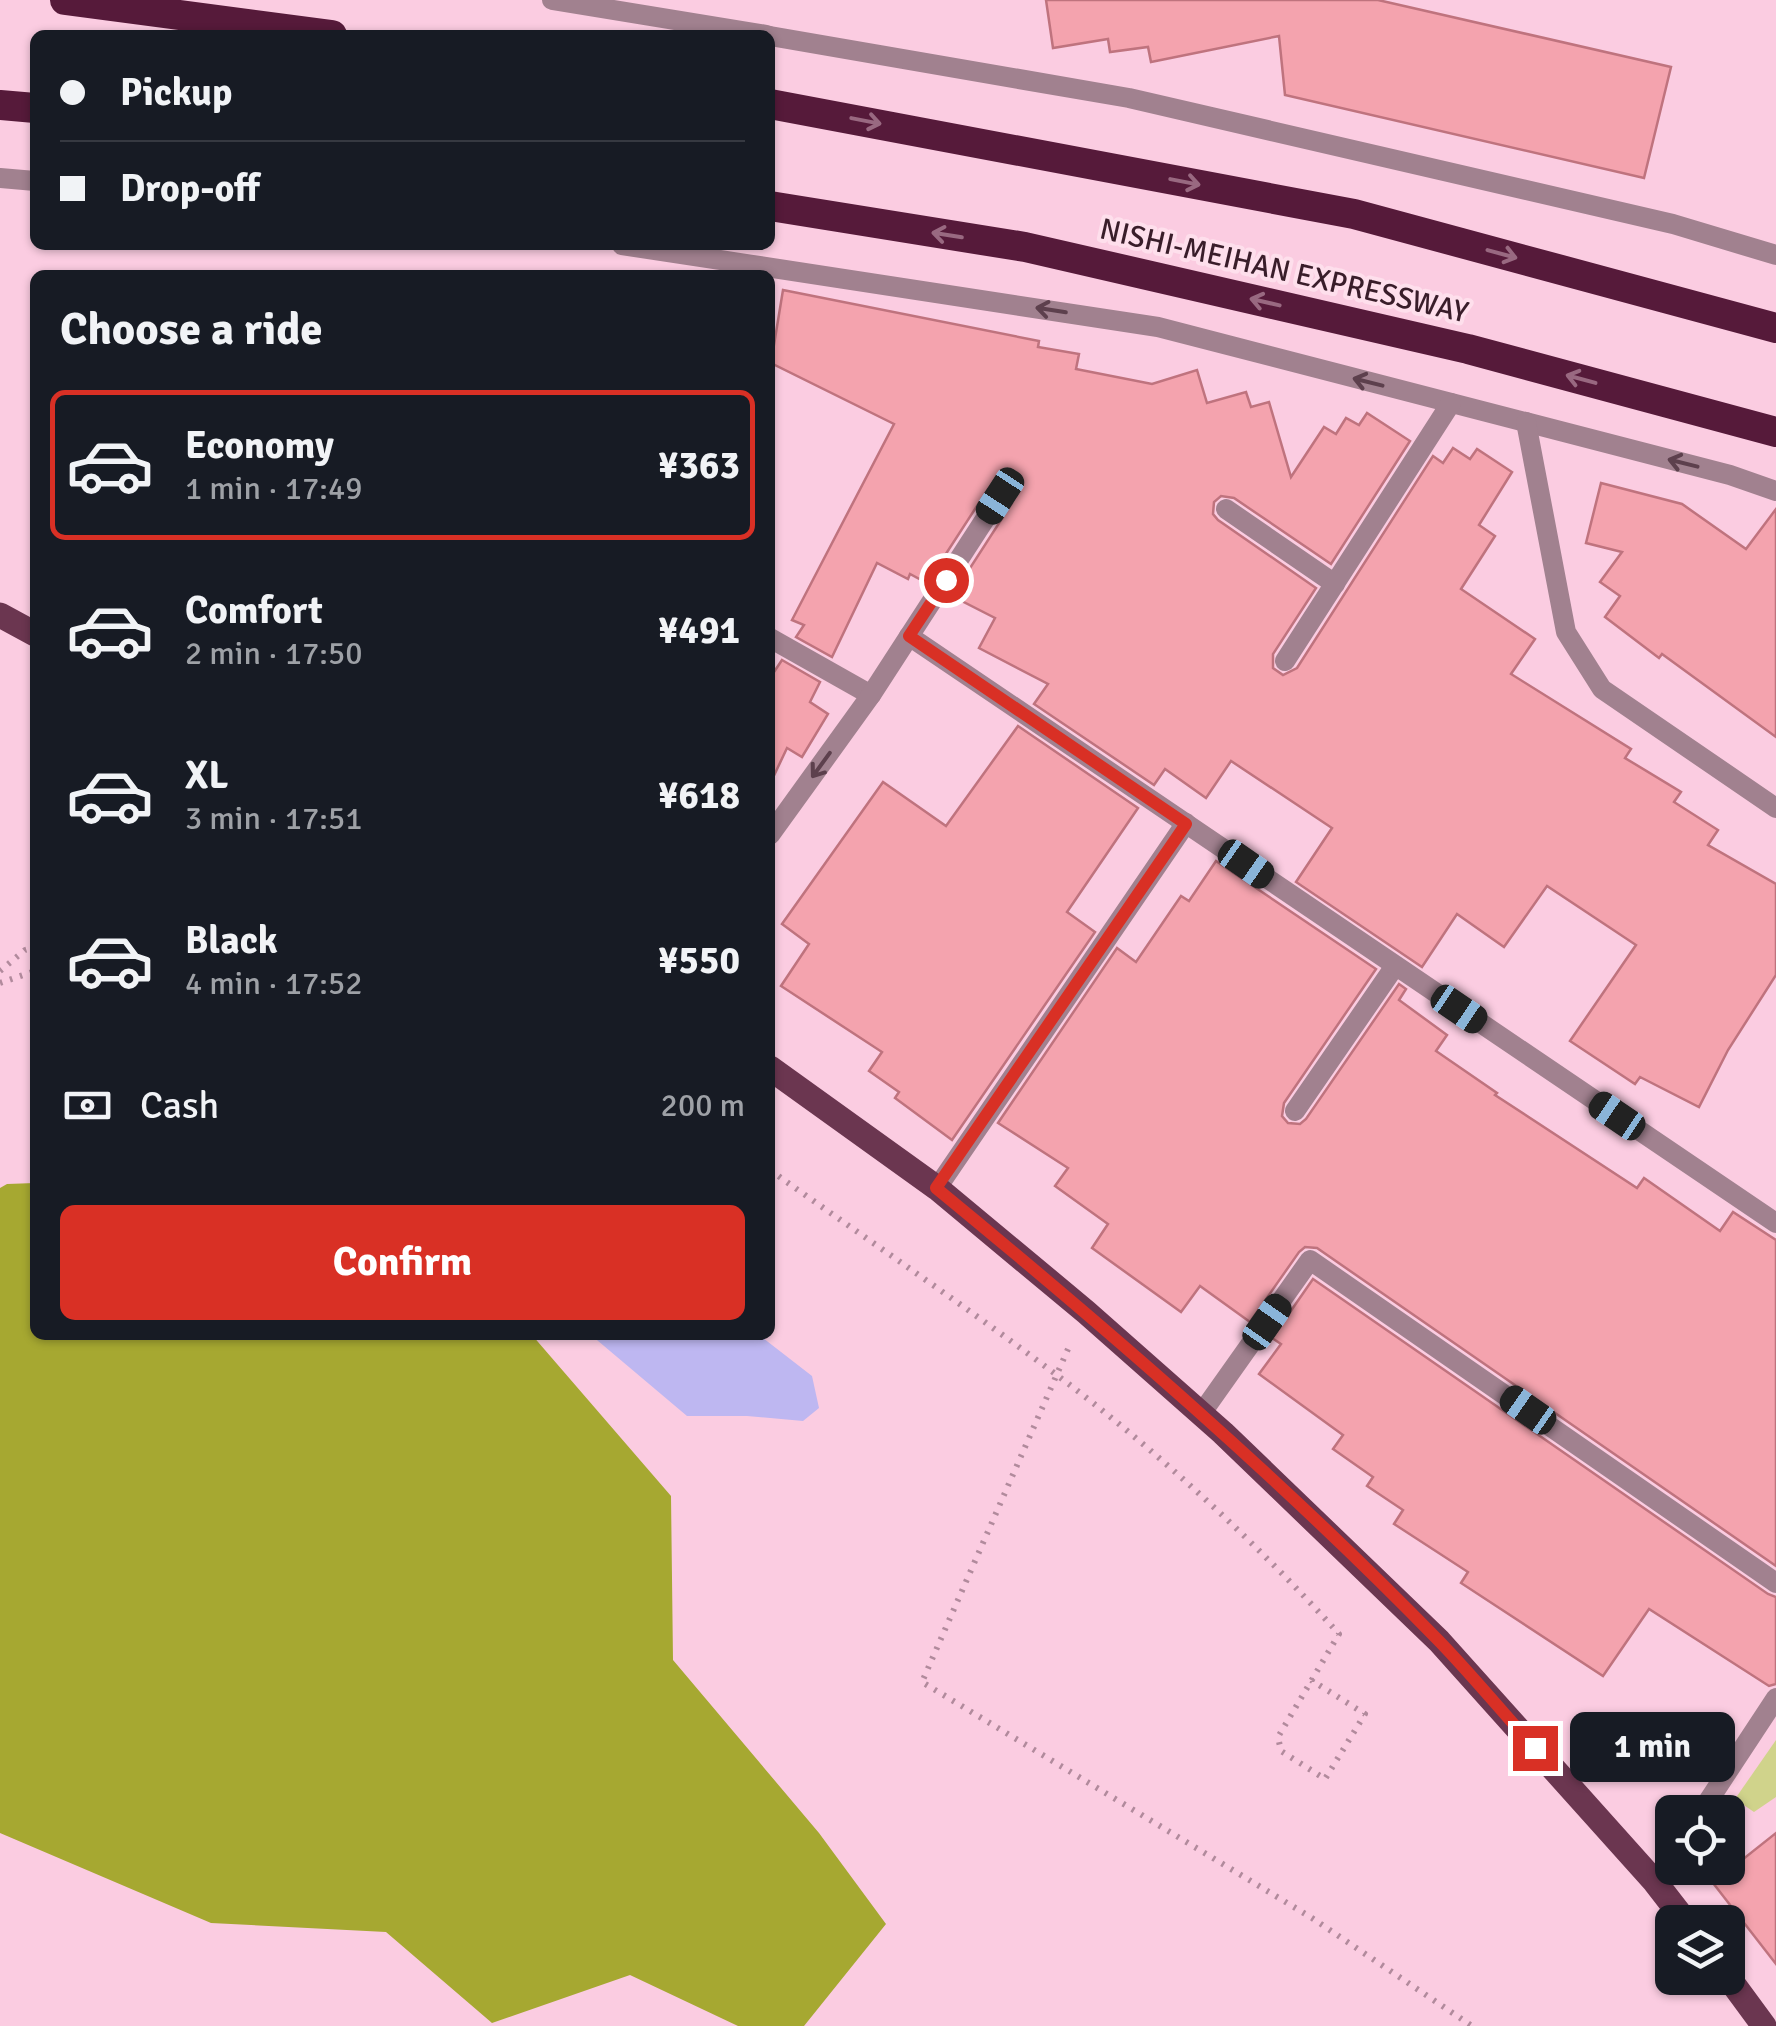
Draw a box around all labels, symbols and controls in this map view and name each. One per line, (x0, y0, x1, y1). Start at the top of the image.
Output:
text: Pickup (120, 69, 232, 116)
one-way arrow (849, 112, 882, 131)
text: Drop-off (120, 165, 260, 212)
one-way arrow (1168, 173, 1201, 192)
street label: NISHI-MEIHAN EXPRESSWAY (1096, 211, 1472, 331)
one-way arrow (931, 225, 964, 243)
one-way arrow (1486, 246, 1517, 265)
one-way arrow (1250, 292, 1282, 310)
one-way arrow (1036, 301, 1068, 319)
text: Choose a ride (60, 302, 323, 357)
one-way arrow (1566, 368, 1597, 387)
one-way arrow (1353, 371, 1384, 390)
icon: car (65, 420, 155, 510)
text: Economy (185, 422, 334, 469)
text: ¥363 (658, 442, 740, 489)
one-way arrow (1668, 452, 1699, 471)
car (971, 463, 1029, 529)
text: 1 min · 17:49 (185, 469, 363, 508)
route start (924, 558, 969, 603)
icon: car (65, 585, 155, 675)
text: Comfort (185, 587, 323, 634)
text: ¥491 (658, 607, 740, 654)
text: 2 min · 17:50 (185, 634, 363, 673)
icon: car (65, 750, 155, 840)
one-way arrow (810, 751, 831, 778)
text: XL (185, 752, 228, 799)
text: ¥618 (658, 772, 740, 819)
text: 3 min · 17:51 (185, 799, 363, 838)
car (1213, 835, 1279, 893)
icon: car (65, 915, 155, 1005)
text: Black (185, 917, 278, 964)
text: ¥550 (658, 937, 740, 984)
text: 4 min · 17:52 (185, 964, 363, 1003)
car (1426, 980, 1492, 1038)
icon: cash (60, 1078, 115, 1133)
text: Cash (140, 1082, 219, 1129)
text: 200 m (661, 1086, 745, 1125)
car (1584, 1087, 1650, 1145)
button: Confirm (60, 1205, 745, 1320)
car (1238, 1289, 1296, 1355)
car (1495, 1381, 1561, 1439)
callout: 1 min (1570, 1713, 1735, 1783)
route end (1513, 1726, 1558, 1771)
text: 1 min (1614, 1727, 1691, 1766)
map controls (1655, 1795, 1745, 1995)
button: locate (1655, 1795, 1745, 1885)
button: layers (1655, 1905, 1745, 1995)

